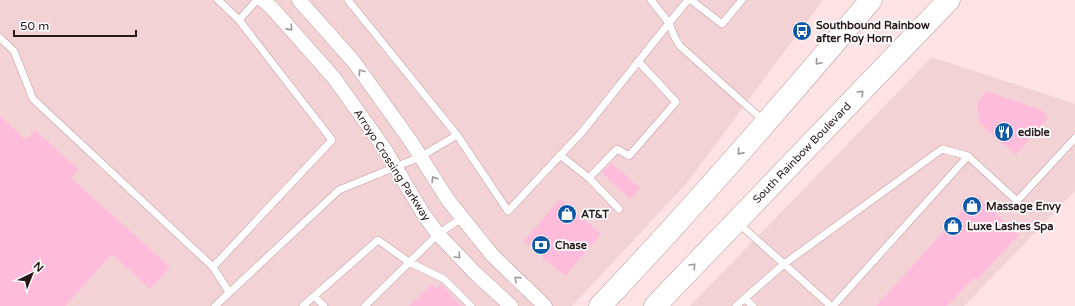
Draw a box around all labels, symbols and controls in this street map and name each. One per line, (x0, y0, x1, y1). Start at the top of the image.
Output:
scale bar (14, 12, 136, 38)
text: 50 m (20, 19, 49, 33)
place label: Southbound Rainbow after Roy Horn (816, 19, 930, 46)
bus stop icon: Southbound Rainbow after Roy Horn (791, 20, 813, 42)
one-way arrow (285, 24, 292, 31)
one-way arrow (816, 57, 823, 64)
one-way arrow (358, 69, 366, 76)
one-way arrow (856, 90, 864, 98)
street label: South Rainbow Boulevard (750, 100, 854, 206)
street label: Arroyo Crossing Parkway (351, 107, 433, 223)
restaurant icon: edible (993, 121, 1015, 143)
place label: edible (1018, 126, 1051, 139)
one-way arrow (738, 147, 745, 155)
one-way arrow (432, 176, 439, 183)
shop icon: Massage Envy (961, 195, 983, 217)
place label: Massage Envy (986, 200, 1061, 214)
shop icon: AT&T (556, 203, 578, 225)
place label: AT&T (581, 208, 609, 221)
shop icon: Luxe Lashes Spa (942, 215, 964, 237)
place label: Luxe Lashes Spa (967, 220, 1053, 234)
bank icon: Chase (530, 234, 552, 256)
place label: Chase (555, 239, 588, 252)
one-way arrow (454, 251, 461, 259)
north arrow (12, 254, 52, 294)
text: N (31, 259, 46, 275)
one-way arrow (689, 263, 696, 271)
one-way arrow (514, 276, 522, 284)

